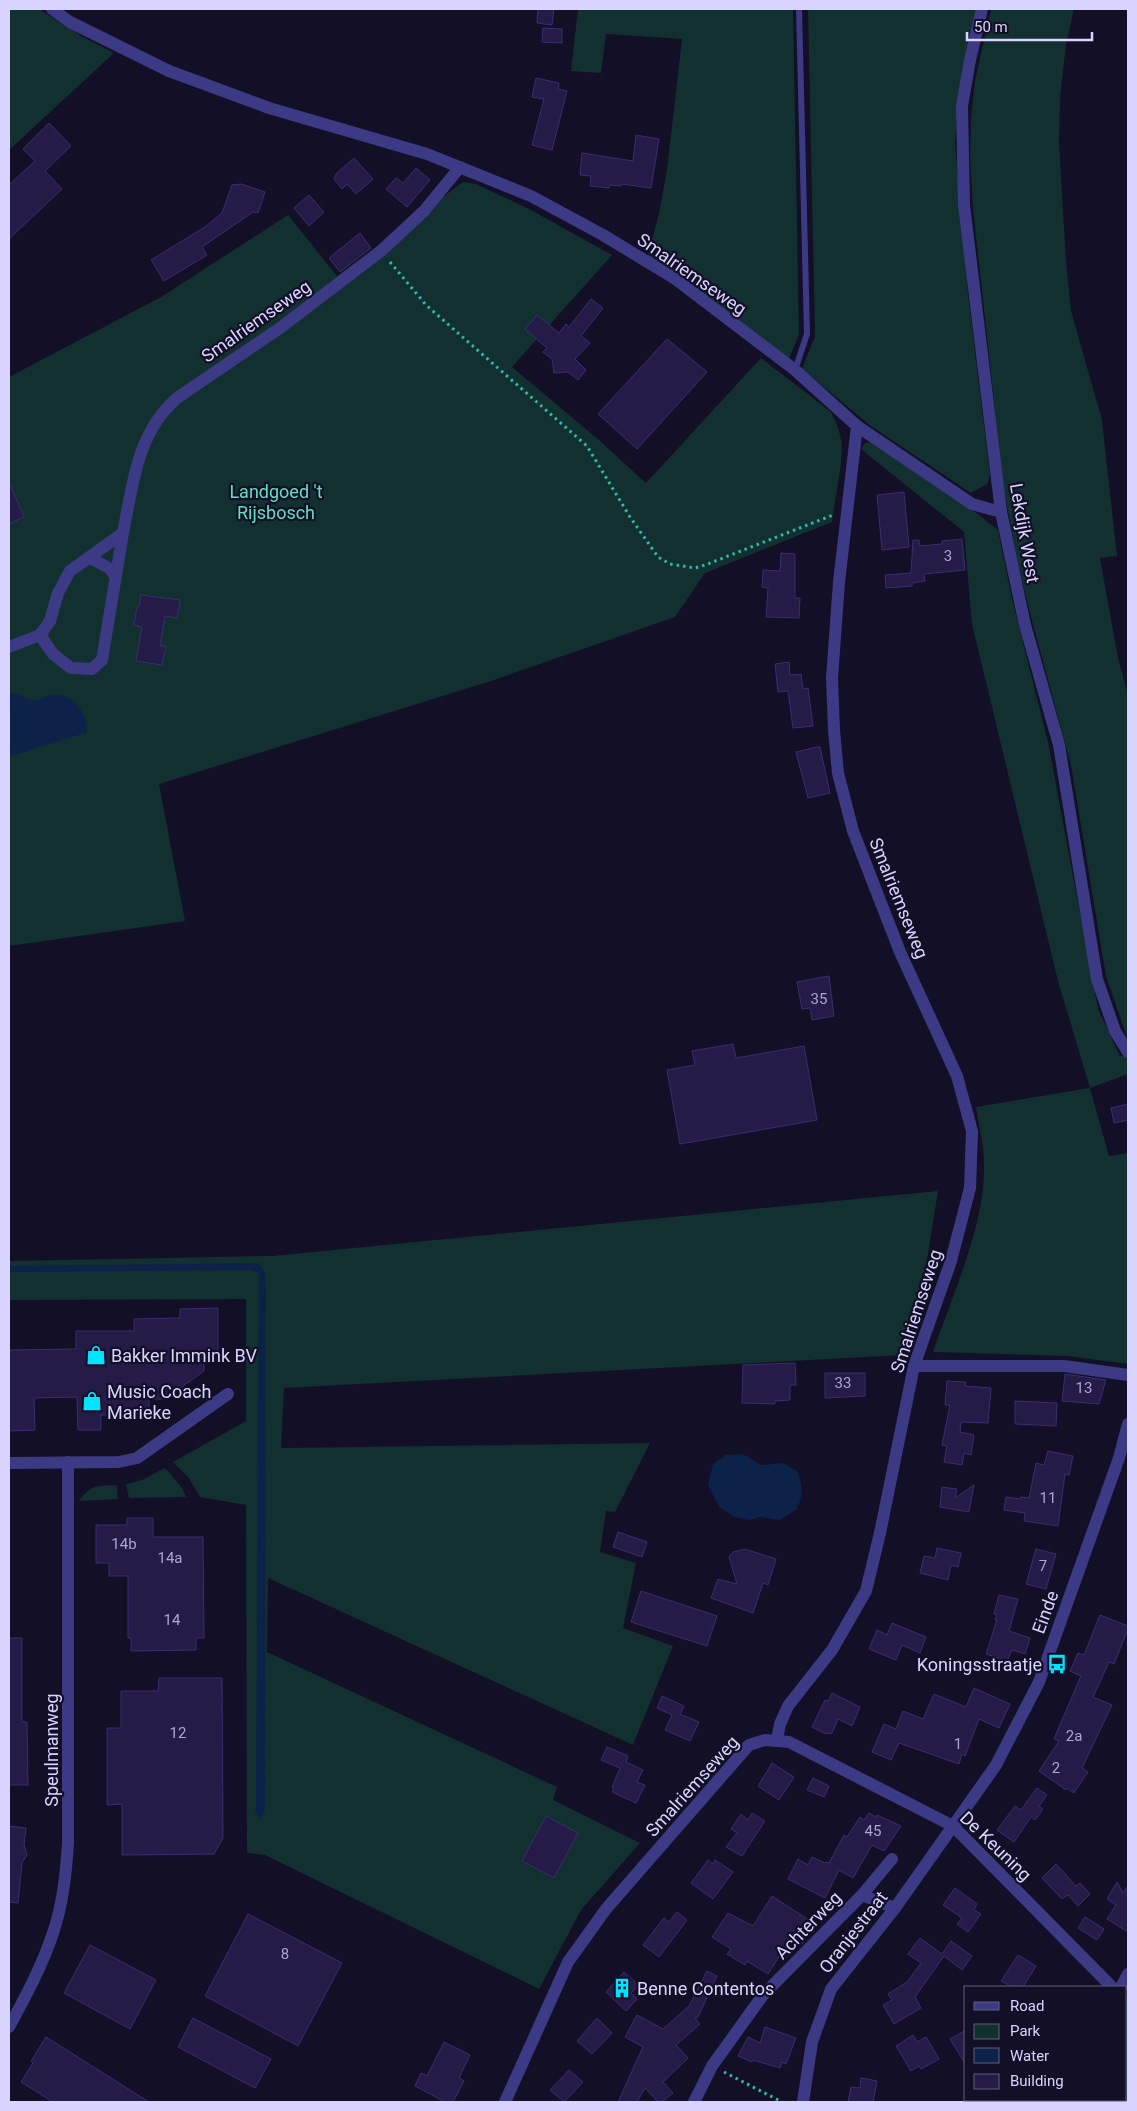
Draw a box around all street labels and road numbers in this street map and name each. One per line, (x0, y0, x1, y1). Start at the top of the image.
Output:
street label: Smalriemseweg (633, 229, 751, 319)
street label: Smalriemseweg (197, 276, 315, 366)
street label: Lekdijk West (1006, 481, 1044, 585)
street label: Smalriemseweg (865, 835, 933, 961)
street label: Smalriemseweg (886, 1247, 946, 1375)
street label: Einde (1028, 1588, 1062, 1636)
street label: Speulmanweg (41, 1693, 62, 1807)
street label: Smalriemseweg (641, 1731, 743, 1841)
street label: De Keuning (956, 1807, 1036, 1885)
street label: Achterweg (771, 1887, 845, 1963)
street label: Oranjestraat (815, 1887, 892, 1977)

